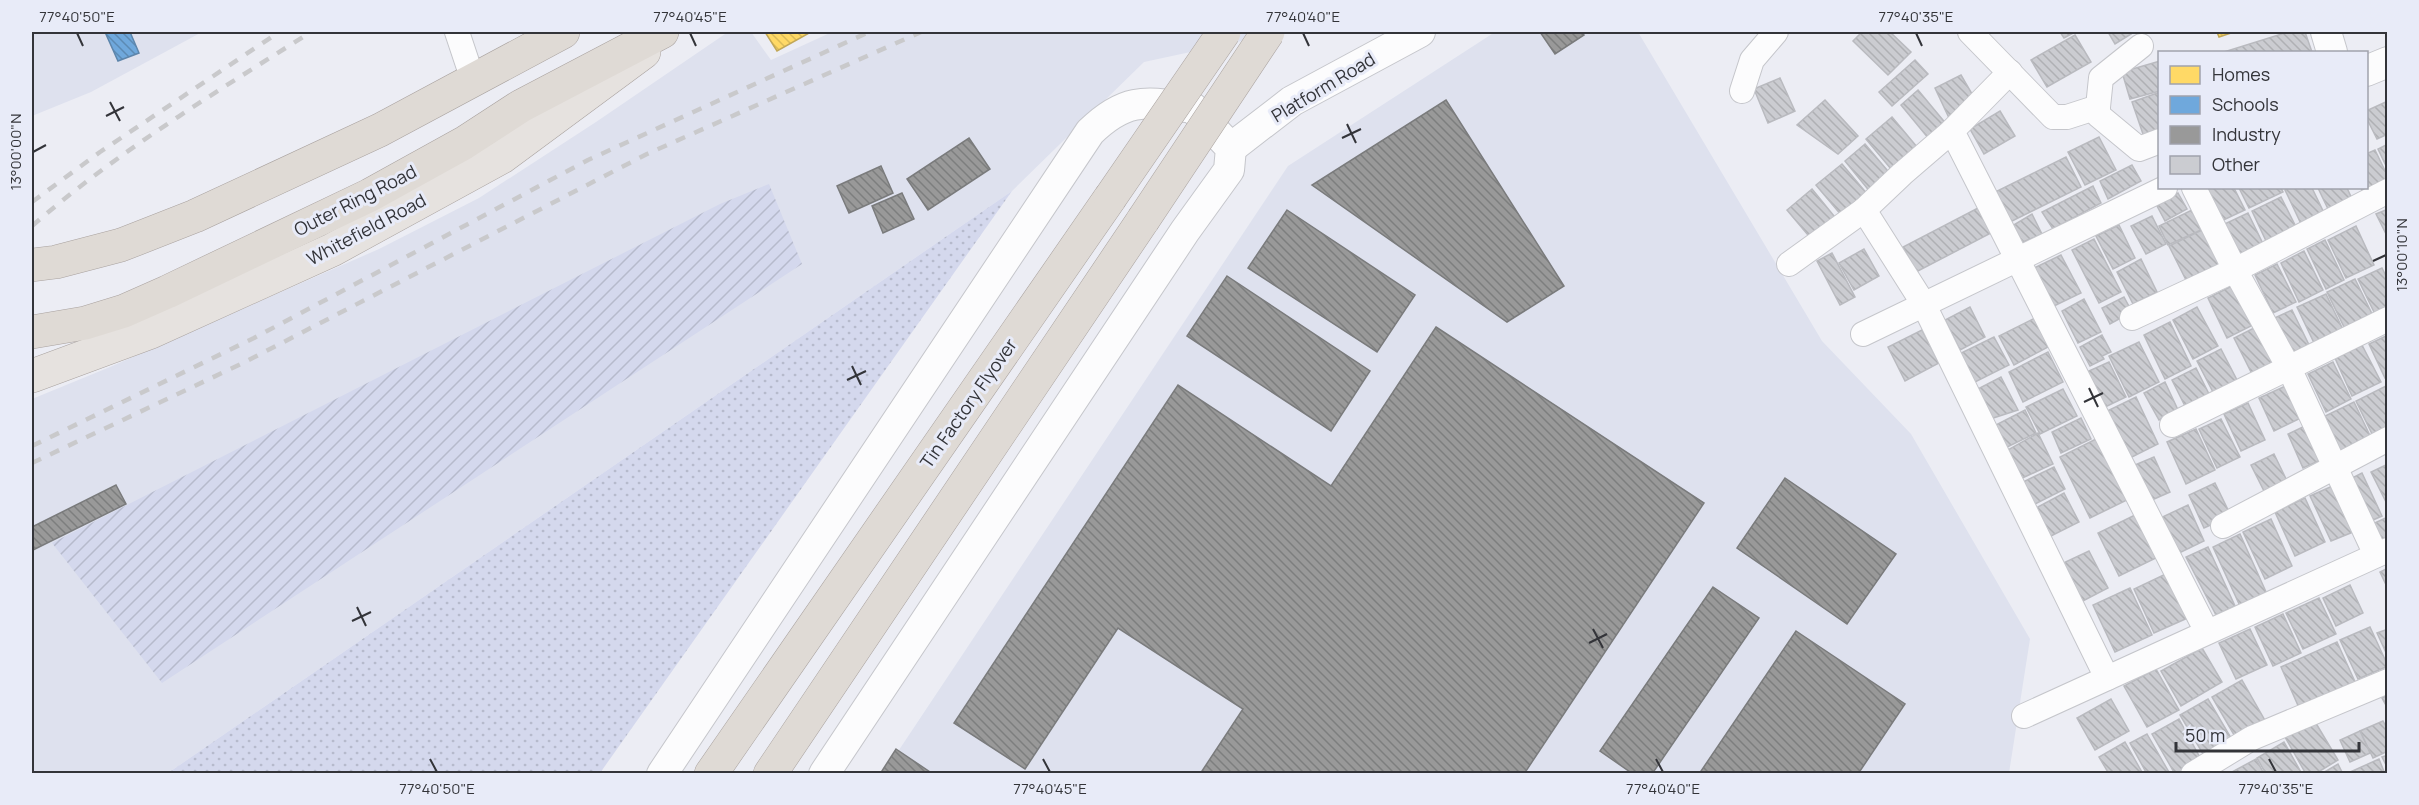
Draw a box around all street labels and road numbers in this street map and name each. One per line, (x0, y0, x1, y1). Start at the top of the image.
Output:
street label: Platform Road (1267, 47, 1379, 127)
street label: Outer Ring Road (290, 159, 420, 241)
street label: Whitefield Road (302, 188, 430, 270)
street label: Tin Factory Flyover (914, 333, 1022, 473)

